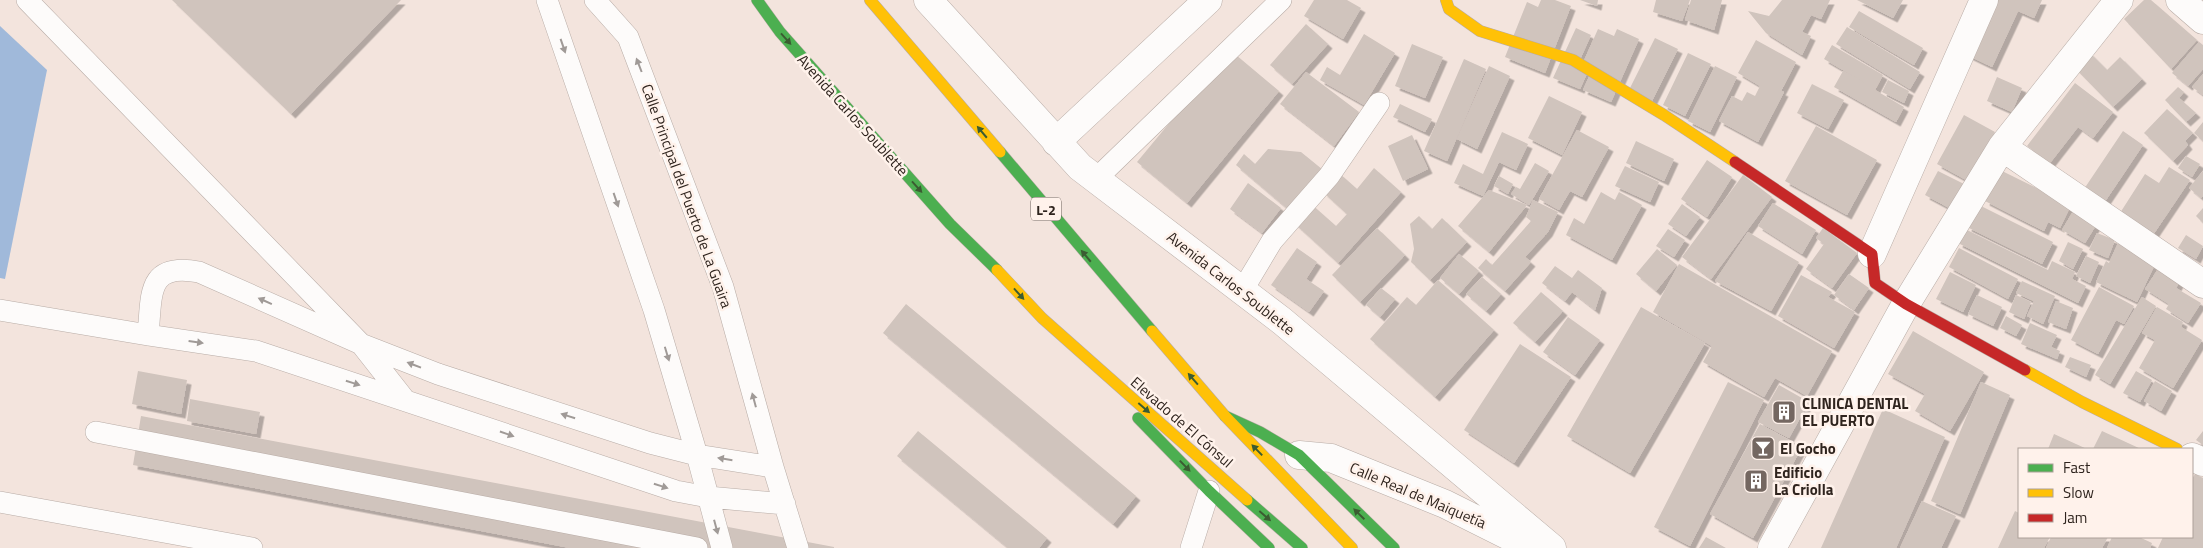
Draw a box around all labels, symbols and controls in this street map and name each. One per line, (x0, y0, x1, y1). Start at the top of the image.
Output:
one-way arrow (780, 33, 792, 45)
one-way arrow (559, 39, 567, 54)
street label: Avenida Carlos Soublette (792, 49, 914, 181)
one-way arrow (635, 57, 643, 72)
street label: Calle Principal del Puerto de La Guaira (636, 81, 738, 312)
one-way arrow (976, 126, 987, 139)
one-way arrow (911, 180, 923, 192)
one-way arrow (613, 192, 620, 207)
road number: L-2 (1031, 198, 1061, 220)
street label: Avenida Carlos Soublette (1162, 226, 1300, 340)
one-way arrow (1081, 250, 1092, 263)
one-way arrow (1014, 288, 1025, 300)
one-way arrow (258, 297, 272, 305)
one-way arrow (189, 339, 205, 347)
one-way arrow (664, 346, 671, 361)
one-way arrow (407, 360, 421, 368)
street label: Elevado de El Cónsul (1126, 371, 1238, 473)
one-way arrow (1187, 373, 1198, 386)
one-way arrow (346, 379, 361, 387)
place label: CLINICA DENTAL EL PUERTO (1802, 392, 1908, 432)
one-way arrow (750, 393, 758, 408)
building icon: CLINICA DENTAL EL PUERTO (1771, 399, 1797, 425)
one-way arrow (1137, 402, 1149, 414)
one-way arrow (561, 412, 576, 419)
one-way arrow (500, 431, 515, 439)
bar icon: El Gocho (1750, 435, 1776, 461)
place label: El Gocho (1780, 437, 1836, 460)
one-way arrow (1251, 444, 1263, 456)
legend (2018, 448, 2193, 538)
one-way arrow (716, 455, 732, 463)
street label: Calle Real de Maiquetía (1346, 456, 1490, 534)
text: Fast (2063, 456, 2091, 479)
one-way arrow (1179, 460, 1191, 472)
place label: Edificio La Criolla (1774, 461, 1834, 501)
building icon: Edificio La Criolla (1743, 468, 1769, 494)
text: Slow (2063, 481, 2094, 504)
one-way arrow (654, 483, 669, 490)
text: Jam (2063, 506, 2087, 529)
one-way arrow (1353, 508, 1365, 520)
one-way arrow (1259, 510, 1271, 522)
one-way arrow (712, 519, 720, 535)

